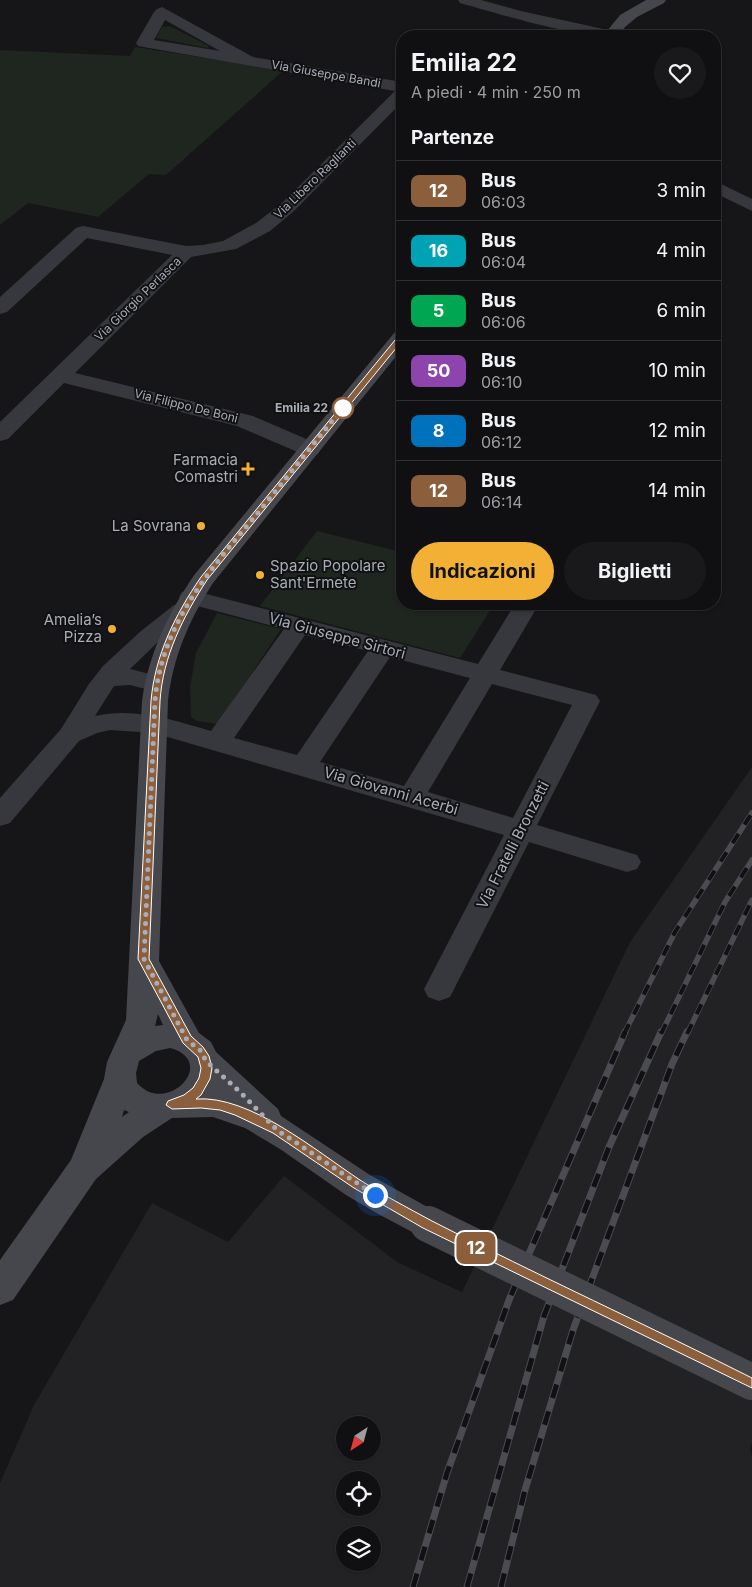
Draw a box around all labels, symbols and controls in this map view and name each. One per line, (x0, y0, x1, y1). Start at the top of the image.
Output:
button: heart (654, 47, 706, 99)
text: Emilia 22 (411, 48, 517, 77)
street label: Via Giuseppe Bandi (270, 57, 382, 91)
text: A piedi · 4 min · 250 m (411, 82, 581, 102)
text: Partenze (411, 126, 494, 149)
street label: Via Libero Raglianti (270, 136, 359, 222)
text: Bus (481, 169, 516, 192)
text: 3 min (656, 179, 706, 202)
text: 12 (429, 180, 448, 201)
text: 06:03 (481, 192, 526, 212)
text: Bus (481, 229, 516, 252)
text: 4 min (656, 239, 706, 262)
text: 16 (429, 240, 448, 261)
text: 06:04 (481, 252, 526, 272)
street label: Via Giorgio Perlasca (91, 253, 184, 344)
text: Bus (481, 289, 516, 312)
text: 6 min (656, 299, 706, 322)
text: 5 (433, 300, 444, 321)
text: 06:06 (481, 312, 526, 332)
text: Bus (481, 349, 516, 372)
text: 10 min (648, 359, 706, 382)
text: 50 (427, 360, 450, 381)
text: 06:10 (481, 372, 522, 392)
street label: Via Filippo De Boni (133, 385, 240, 426)
marker: Emilia 22 (332, 397, 354, 419)
place label: Emilia 22 (275, 400, 328, 415)
text: Bus (481, 409, 516, 432)
text: 12 min (649, 419, 706, 442)
text: 8 (433, 420, 444, 441)
text: 06:12 (481, 432, 522, 452)
place label: Farmacia Comastri (173, 450, 238, 486)
marker: Farmacia Comastri (242, 463, 254, 475)
text: Bus (481, 469, 516, 492)
text: 14 min (648, 479, 706, 502)
text: 12 (429, 480, 448, 501)
text: 06:14 (481, 492, 522, 512)
place label: La Sovrana (112, 516, 191, 535)
marker: La Sovrana (195, 520, 207, 532)
button: Indicazioni (411, 542, 554, 600)
button: Biglietti (564, 542, 706, 600)
place label: Spazio Popolare Sant'Ermete (270, 556, 385, 592)
marker: Spazio Popolare Sant'Ermete (254, 569, 266, 581)
street label: Via Giuseppe Sirtori (267, 608, 408, 663)
place label: Amelia’s Pizza (44, 610, 102, 646)
marker: Amelia’s Pizza (106, 623, 118, 635)
street label: Via Giovanni Acerbi (322, 762, 461, 819)
street label: Via Fratelli Bronzetti (472, 778, 553, 912)
your location (363, 1183, 388, 1208)
line badge: 12 (454, 1232, 498, 1264)
text: 12 (466, 1237, 486, 1258)
north arrow (336, 1416, 381, 1461)
map controls (336, 1416, 381, 1571)
button: locate (336, 1471, 381, 1516)
button: layers (336, 1526, 381, 1571)

